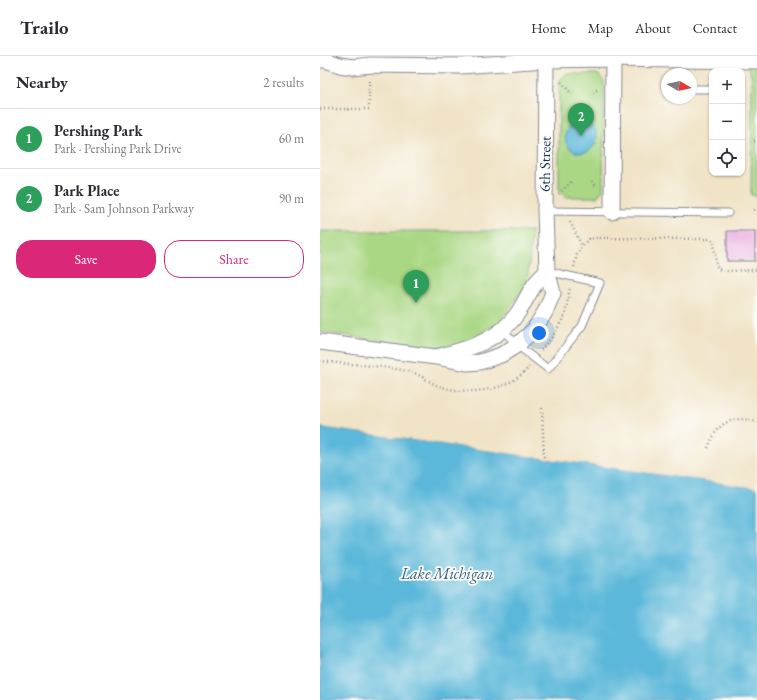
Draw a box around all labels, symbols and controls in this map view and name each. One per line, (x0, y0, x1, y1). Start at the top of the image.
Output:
text: Trailo (20, 15, 69, 40)
text: Home (531, 19, 566, 37)
text: Map (588, 19, 613, 37)
text: About (635, 19, 671, 37)
text: Contact (693, 19, 737, 37)
north arrow (661, 68, 697, 104)
map controls (709, 68, 745, 176)
button: + (709, 68, 745, 104)
text: Nearby (16, 71, 68, 93)
text: 2 results (263, 74, 304, 91)
pin: 2 (568, 103, 594, 136)
button: − (709, 104, 745, 140)
text: Pershing Park (54, 121, 143, 140)
text: 1 (26, 130, 32, 147)
text: 60 m (279, 130, 304, 147)
street label: 6th Street (535, 136, 554, 192)
text: Park · Pershing Park Drive (54, 140, 182, 157)
button: locate (709, 140, 745, 176)
text: Park Place (54, 181, 120, 200)
text: 2 (26, 190, 32, 207)
text: 90 m (279, 190, 304, 207)
text: Park · Sam Johnson Parkway (54, 200, 194, 217)
button: Save (16, 240, 156, 278)
button: Share (164, 240, 304, 278)
pin: 1 (403, 270, 429, 303)
your location (529, 323, 549, 343)
water label: Lake Michigan (400, 563, 493, 584)

